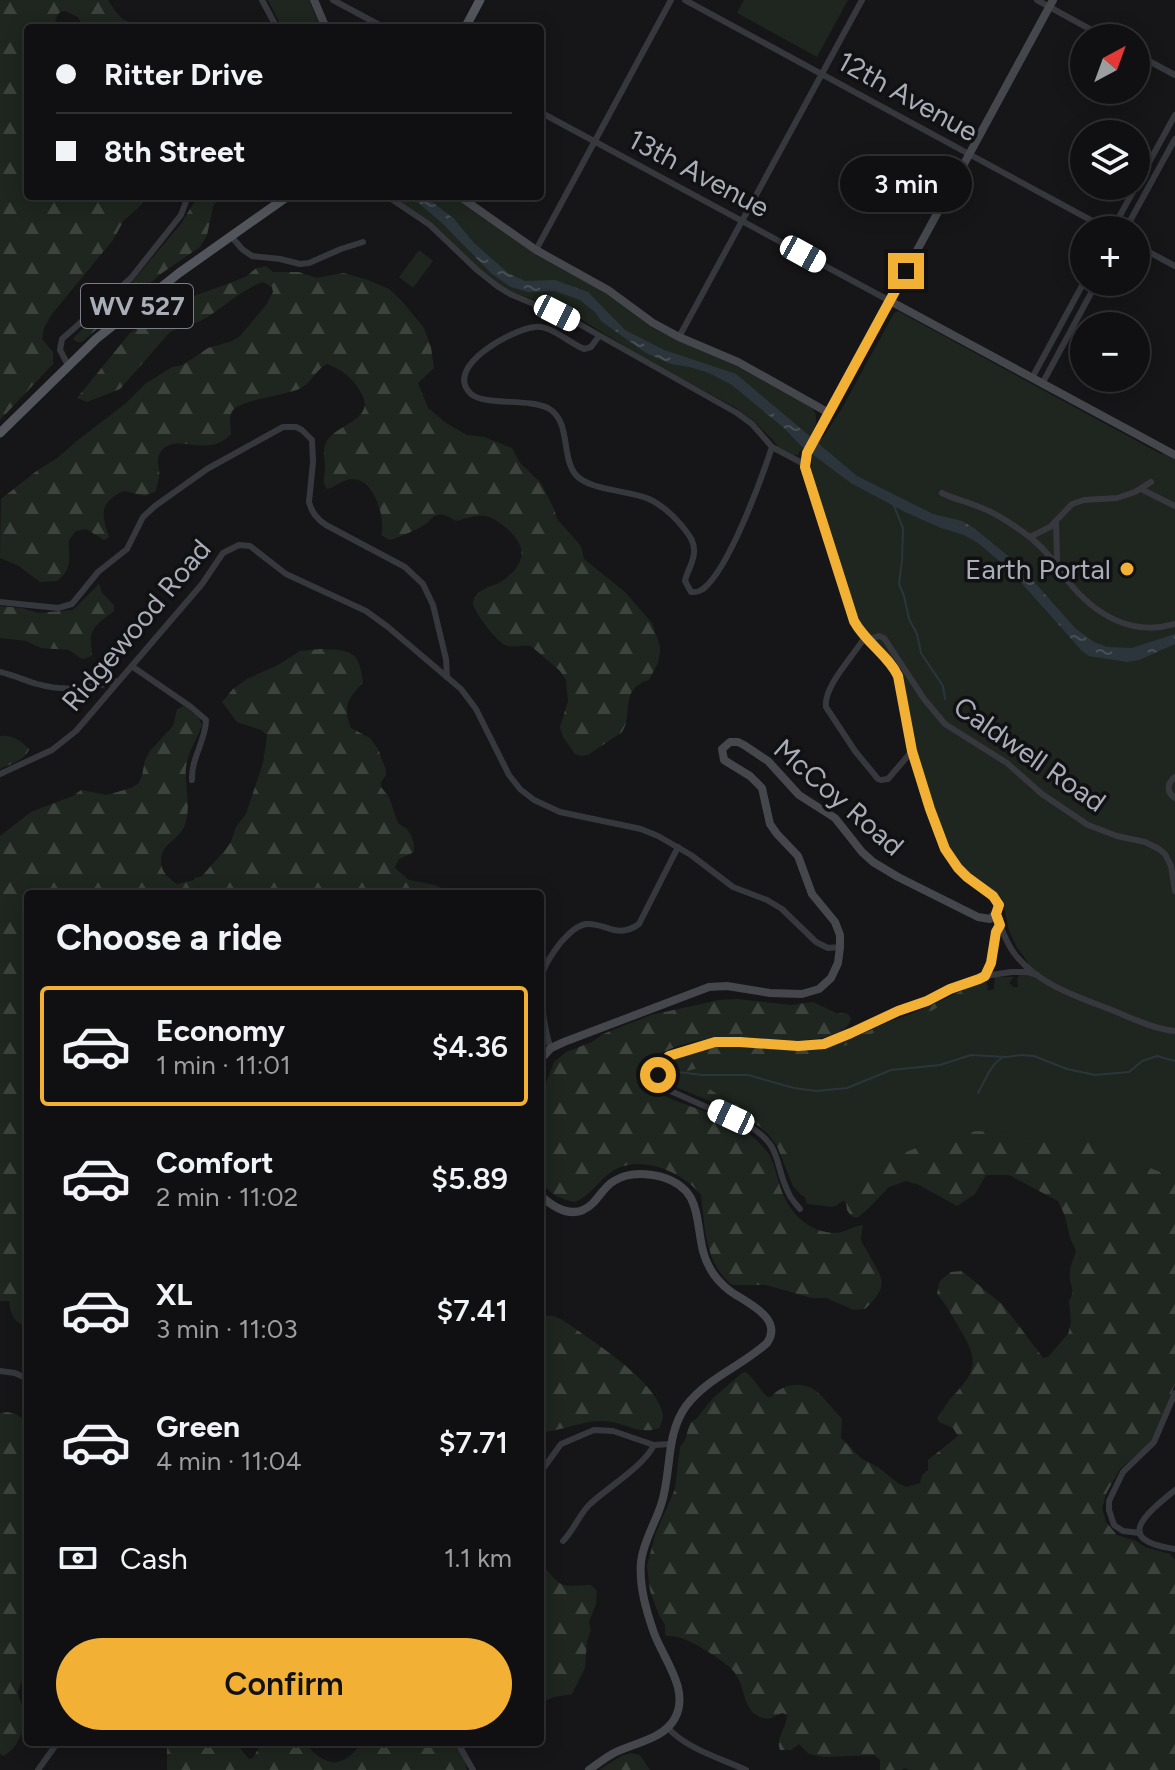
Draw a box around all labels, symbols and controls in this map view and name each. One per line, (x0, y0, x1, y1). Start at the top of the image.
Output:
north arrow (1070, 24, 1150, 104)
map controls (1070, 24, 1150, 392)
street label: 12th Avenue (832, 44, 984, 148)
text: Ritter Drive (104, 56, 263, 93)
button: layers (1070, 120, 1150, 200)
street label: 13th Avenue (623, 122, 775, 224)
text: 8th Street (104, 133, 246, 170)
callout: 3 min (840, 155, 972, 211)
text: 3 min (874, 168, 938, 200)
button: + (1070, 216, 1150, 296)
car (776, 232, 830, 276)
route end (888, 253, 924, 289)
road number: WV 527 (81, 284, 193, 328)
car (530, 291, 584, 335)
button: − (1070, 312, 1150, 392)
street label: Ridgewood Road (54, 532, 218, 718)
place label: Earth Portal (965, 552, 1111, 586)
marker: Earth Portal (1118, 560, 1136, 578)
street label: Caldwell Road (947, 689, 1113, 819)
street label: McCoy Road (767, 731, 911, 863)
text: Choose a ride (56, 916, 282, 959)
icon: car (60, 1010, 132, 1082)
text: Economy (156, 1012, 285, 1049)
text: $4.36 (432, 1028, 508, 1065)
text: 1 min · 11:01 (156, 1049, 291, 1081)
route start (640, 1057, 676, 1093)
car (704, 1096, 758, 1138)
icon: car (60, 1142, 132, 1214)
text: Comfort (156, 1144, 274, 1181)
text: $5.89 (431, 1160, 508, 1197)
text: 2 min · 11:02 (156, 1181, 298, 1213)
icon: car (60, 1274, 132, 1346)
text: XL (156, 1276, 192, 1313)
text: $7.41 (436, 1292, 508, 1329)
text: 3 min · 11:03 (156, 1313, 298, 1345)
icon: car (60, 1406, 132, 1478)
text: Green (156, 1408, 240, 1445)
text: $7.71 (439, 1424, 508, 1461)
text: 4 min · 11:04 (156, 1445, 302, 1477)
icon: cash (56, 1536, 100, 1580)
text: Cash (120, 1540, 188, 1577)
text: 1.1 km (444, 1542, 512, 1574)
button: Confirm (56, 1638, 512, 1730)

